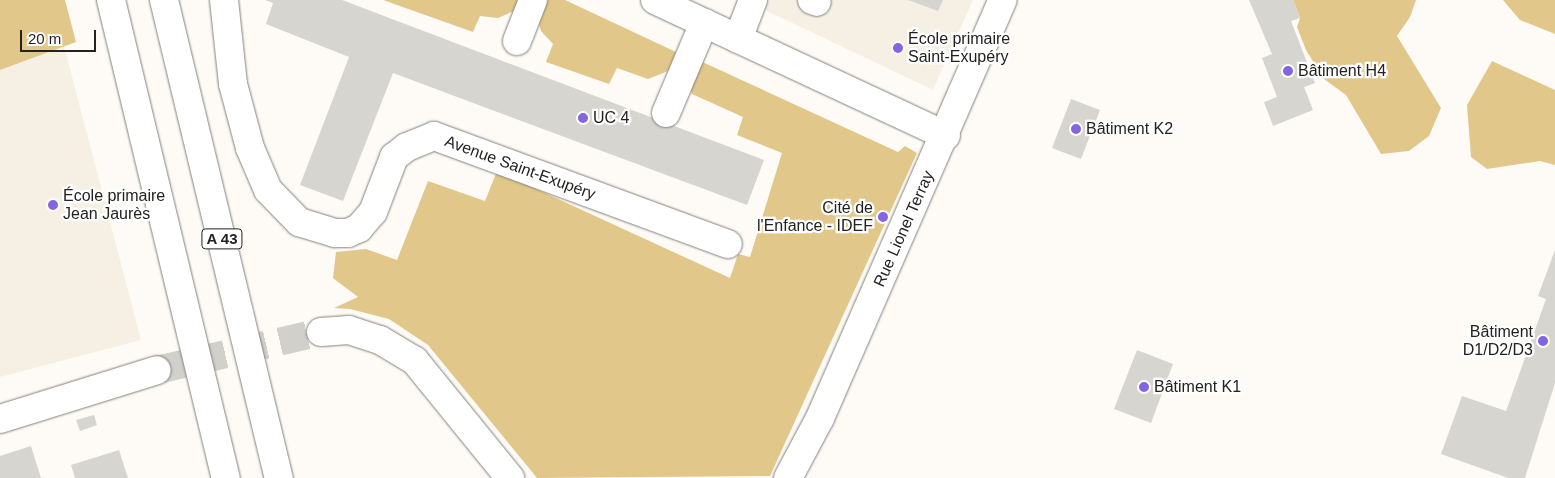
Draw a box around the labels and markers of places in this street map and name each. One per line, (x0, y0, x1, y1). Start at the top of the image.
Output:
place label: École primaire Saint-Exupéry (908, 29, 1010, 67)
marker: École primaire Saint-Exupéry (892, 42, 904, 54)
place label: Bâtiment H4 (1298, 61, 1386, 81)
marker: Bâtiment H4 (1282, 65, 1294, 77)
place label: UC 4 (593, 108, 629, 128)
marker: UC 4 (577, 112, 589, 124)
place label: Bâtiment K2 (1086, 119, 1173, 139)
marker: Bâtiment K2 (1070, 123, 1082, 135)
place label: École primaire Jean Jaurès (63, 186, 165, 224)
place label: Cité de l'Enfance - IDEF (757, 198, 873, 236)
marker: École primaire Jean Jaurès (47, 199, 59, 211)
marker: Cité de l'Enfance - IDEF (877, 211, 889, 223)
place label: Bâtiment D1/D2/D3 (1463, 322, 1533, 360)
marker: Bâtiment D1/D2/D3 (1537, 335, 1549, 347)
place label: Bâtiment K1 (1154, 377, 1241, 397)
marker: Bâtiment K1 (1138, 381, 1150, 393)

